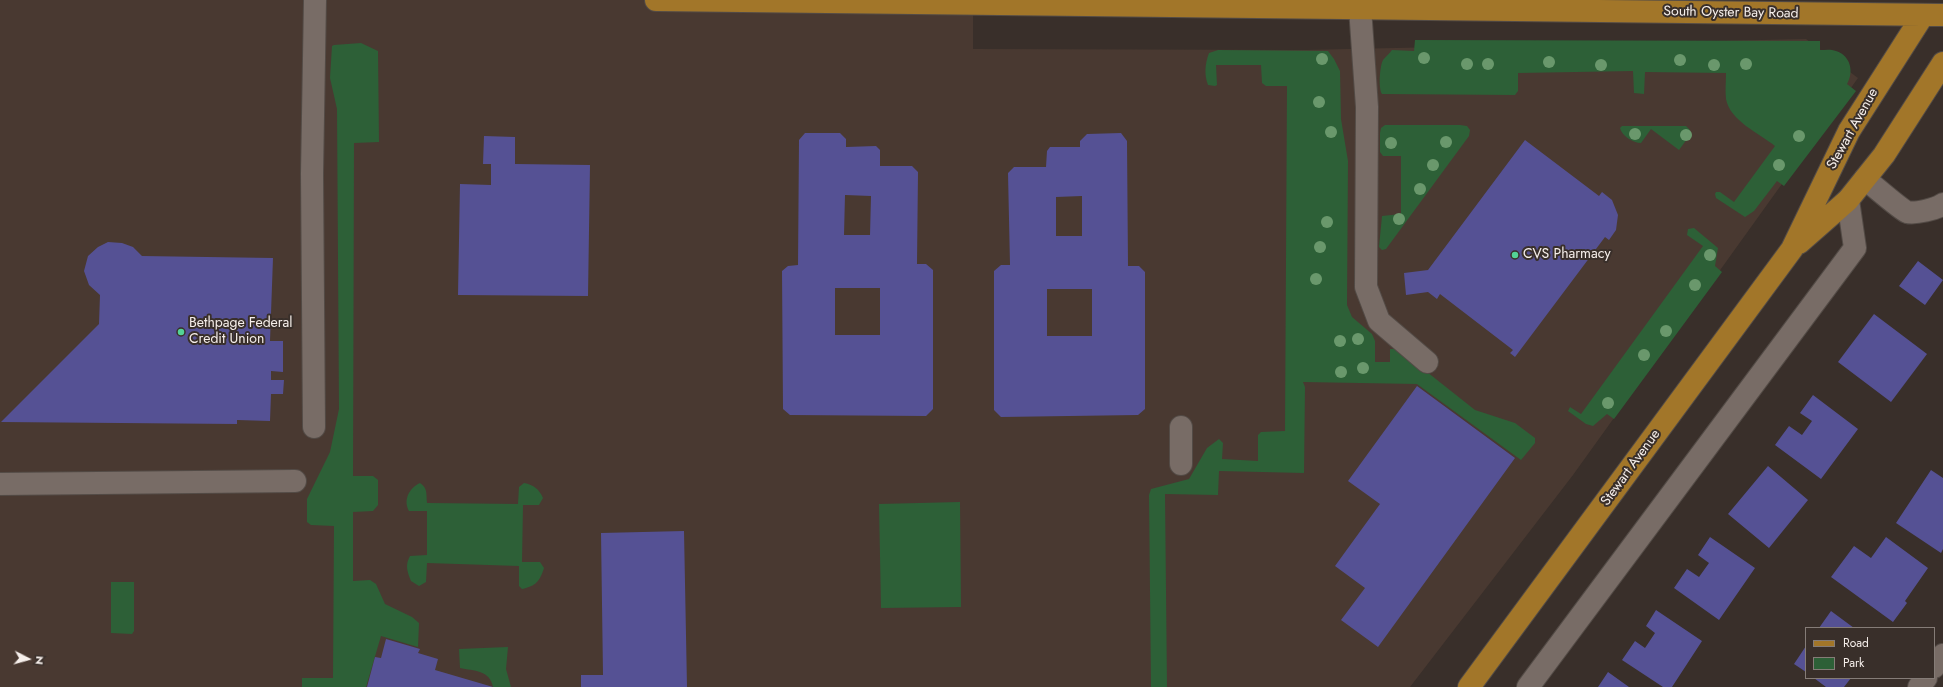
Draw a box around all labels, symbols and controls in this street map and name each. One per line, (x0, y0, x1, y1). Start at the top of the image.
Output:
street label: South Oyster Bay Road (1663, 3, 1799, 23)
street label: Stewart Avenue (1824, 85, 1882, 173)
place label: CVS Pharmacy (1523, 247, 1611, 263)
marker: CVS Pharmacy (1510, 250, 1520, 260)
place label: Bethpage Federal Credit Union (189, 316, 293, 348)
marker: Bethpage Federal Credit Union (176, 327, 186, 337)
street label: Stewart Avenue (1598, 427, 1664, 509)
legend (1805, 627, 1935, 679)
text: Road (1843, 634, 1869, 652)
north arrow (8, 639, 48, 679)
text: Park (1843, 654, 1864, 672)
text: N (32, 655, 48, 665)

